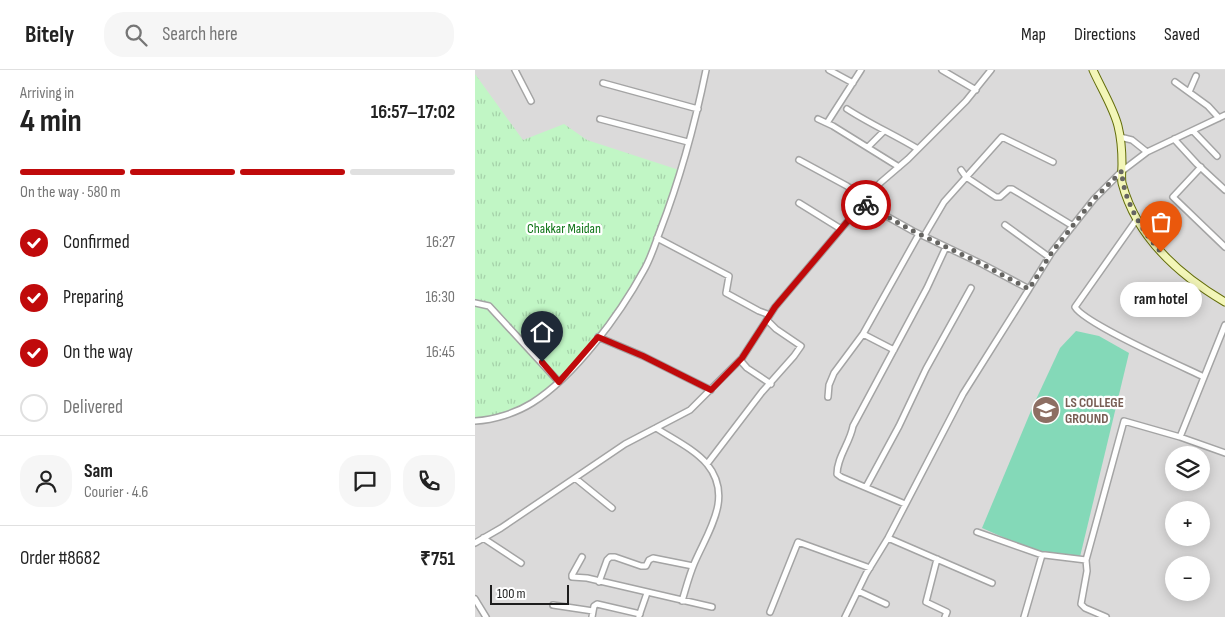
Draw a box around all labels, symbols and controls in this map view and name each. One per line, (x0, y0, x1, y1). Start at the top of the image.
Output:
search box (104, 12, 454, 57)
text: Bitely (25, 20, 74, 49)
icon: search (122, 21, 150, 49)
text: Search here (162, 23, 238, 46)
text: Map (1021, 24, 1046, 45)
text: Directions (1074, 24, 1136, 45)
text: Saved (1164, 24, 1200, 45)
text: Arriving in (20, 84, 74, 103)
text: 16:57–17:02 (371, 101, 455, 124)
text: 4 min (20, 102, 82, 141)
courier (841, 180, 891, 230)
text: On the way · 580 m (20, 183, 121, 202)
icon: bike (852, 191, 880, 219)
pin (1140, 201, 1182, 252)
icon: bag (1147, 208, 1175, 236)
park label: Chakkar Maidan (527, 220, 601, 237)
icon: check (20, 229, 48, 257)
text: Confirmed (63, 231, 130, 254)
text: 16:27 (426, 233, 455, 252)
callout: ram hotel (1120, 282, 1202, 317)
icon: check (20, 284, 48, 312)
text: Preparing (63, 286, 124, 309)
text: 16:30 (426, 288, 455, 307)
text: ram hotel (1134, 290, 1188, 309)
pin (521, 311, 563, 362)
icon: home (528, 318, 556, 346)
icon: check (20, 339, 48, 367)
text: On the way (63, 341, 133, 364)
text: 16:45 (426, 343, 455, 362)
place label: LS COLLEGE GROUND (1065, 394, 1124, 427)
school or university icon: LS COLLEGE GROUND (1031, 395, 1061, 425)
text: Delivered (63, 396, 123, 419)
map controls (1165, 446, 1210, 601)
button: layers (1165, 446, 1210, 491)
button: person (20, 455, 72, 507)
button: chat (339, 455, 391, 507)
button: phone (403, 455, 455, 507)
text: Sam (84, 460, 113, 483)
text: Courier · 4.6 (84, 483, 148, 502)
button: + (1165, 501, 1210, 546)
text: Order #8682 (20, 547, 100, 570)
text: ₹751 (420, 548, 455, 571)
button: − (1165, 556, 1210, 601)
scale bar (490, 582, 569, 605)
text: 100 m (497, 585, 526, 602)

